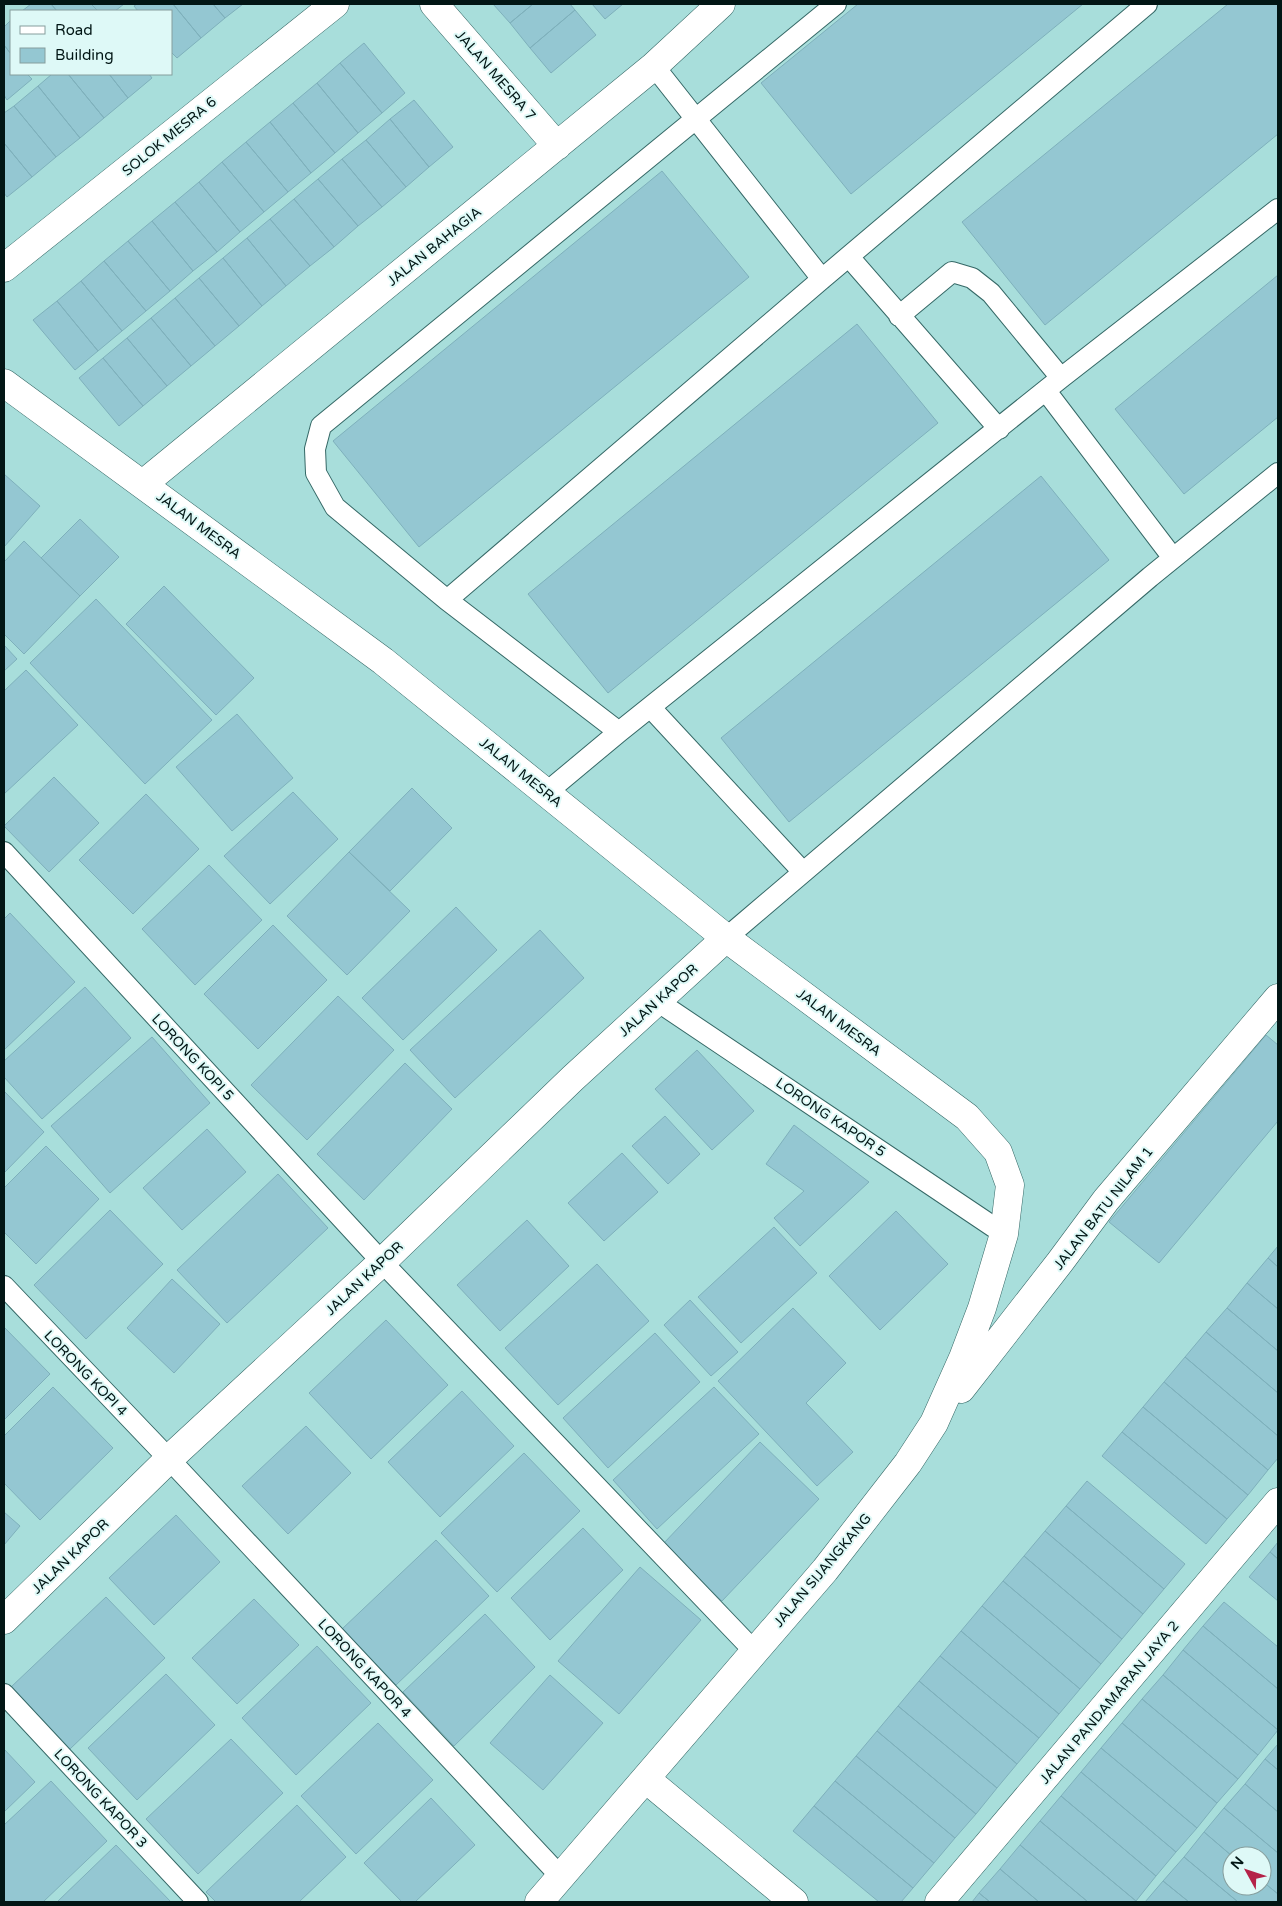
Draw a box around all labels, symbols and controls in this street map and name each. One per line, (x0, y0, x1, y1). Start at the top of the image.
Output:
legend (10, 10, 172, 75)
text: Road (55, 21, 93, 39)
street label: JALAN MESRA 7 (452, 27, 539, 124)
text: Building (55, 46, 114, 64)
street label: SOLOK MESRA 6 (119, 93, 220, 180)
street label: JALAN BAHAGIA (384, 203, 485, 290)
street label: JALAN MESRA (153, 488, 244, 563)
street label: JALAN MESRA (476, 734, 566, 811)
street label: JALAN KAPOR (615, 960, 701, 1040)
street label: JALAN MESRA (793, 985, 884, 1060)
street label: LORONG KOPI 5 (148, 1010, 237, 1104)
street label: LORONG KAPOR 5 (773, 1074, 889, 1161)
street label: JALAN BATU NILAM 1 (1050, 1143, 1157, 1273)
street label: JALAN KAPOR (322, 1238, 407, 1319)
street label: LORONG KOPI 4 (40, 1327, 131, 1420)
street label: JALAN SIJANGKANG (770, 1510, 875, 1631)
street label: JALAN KAPOR (28, 1515, 112, 1597)
street label: LORONG KAPOR 4 (314, 1615, 415, 1721)
street label: JALAN PANDAMARAN JAYA 2 (1036, 1617, 1183, 1787)
street label: LORONG KAPOR 3 (50, 1745, 151, 1851)
north arrow (1222, 1846, 1272, 1896)
text: N (1227, 1853, 1248, 1873)

